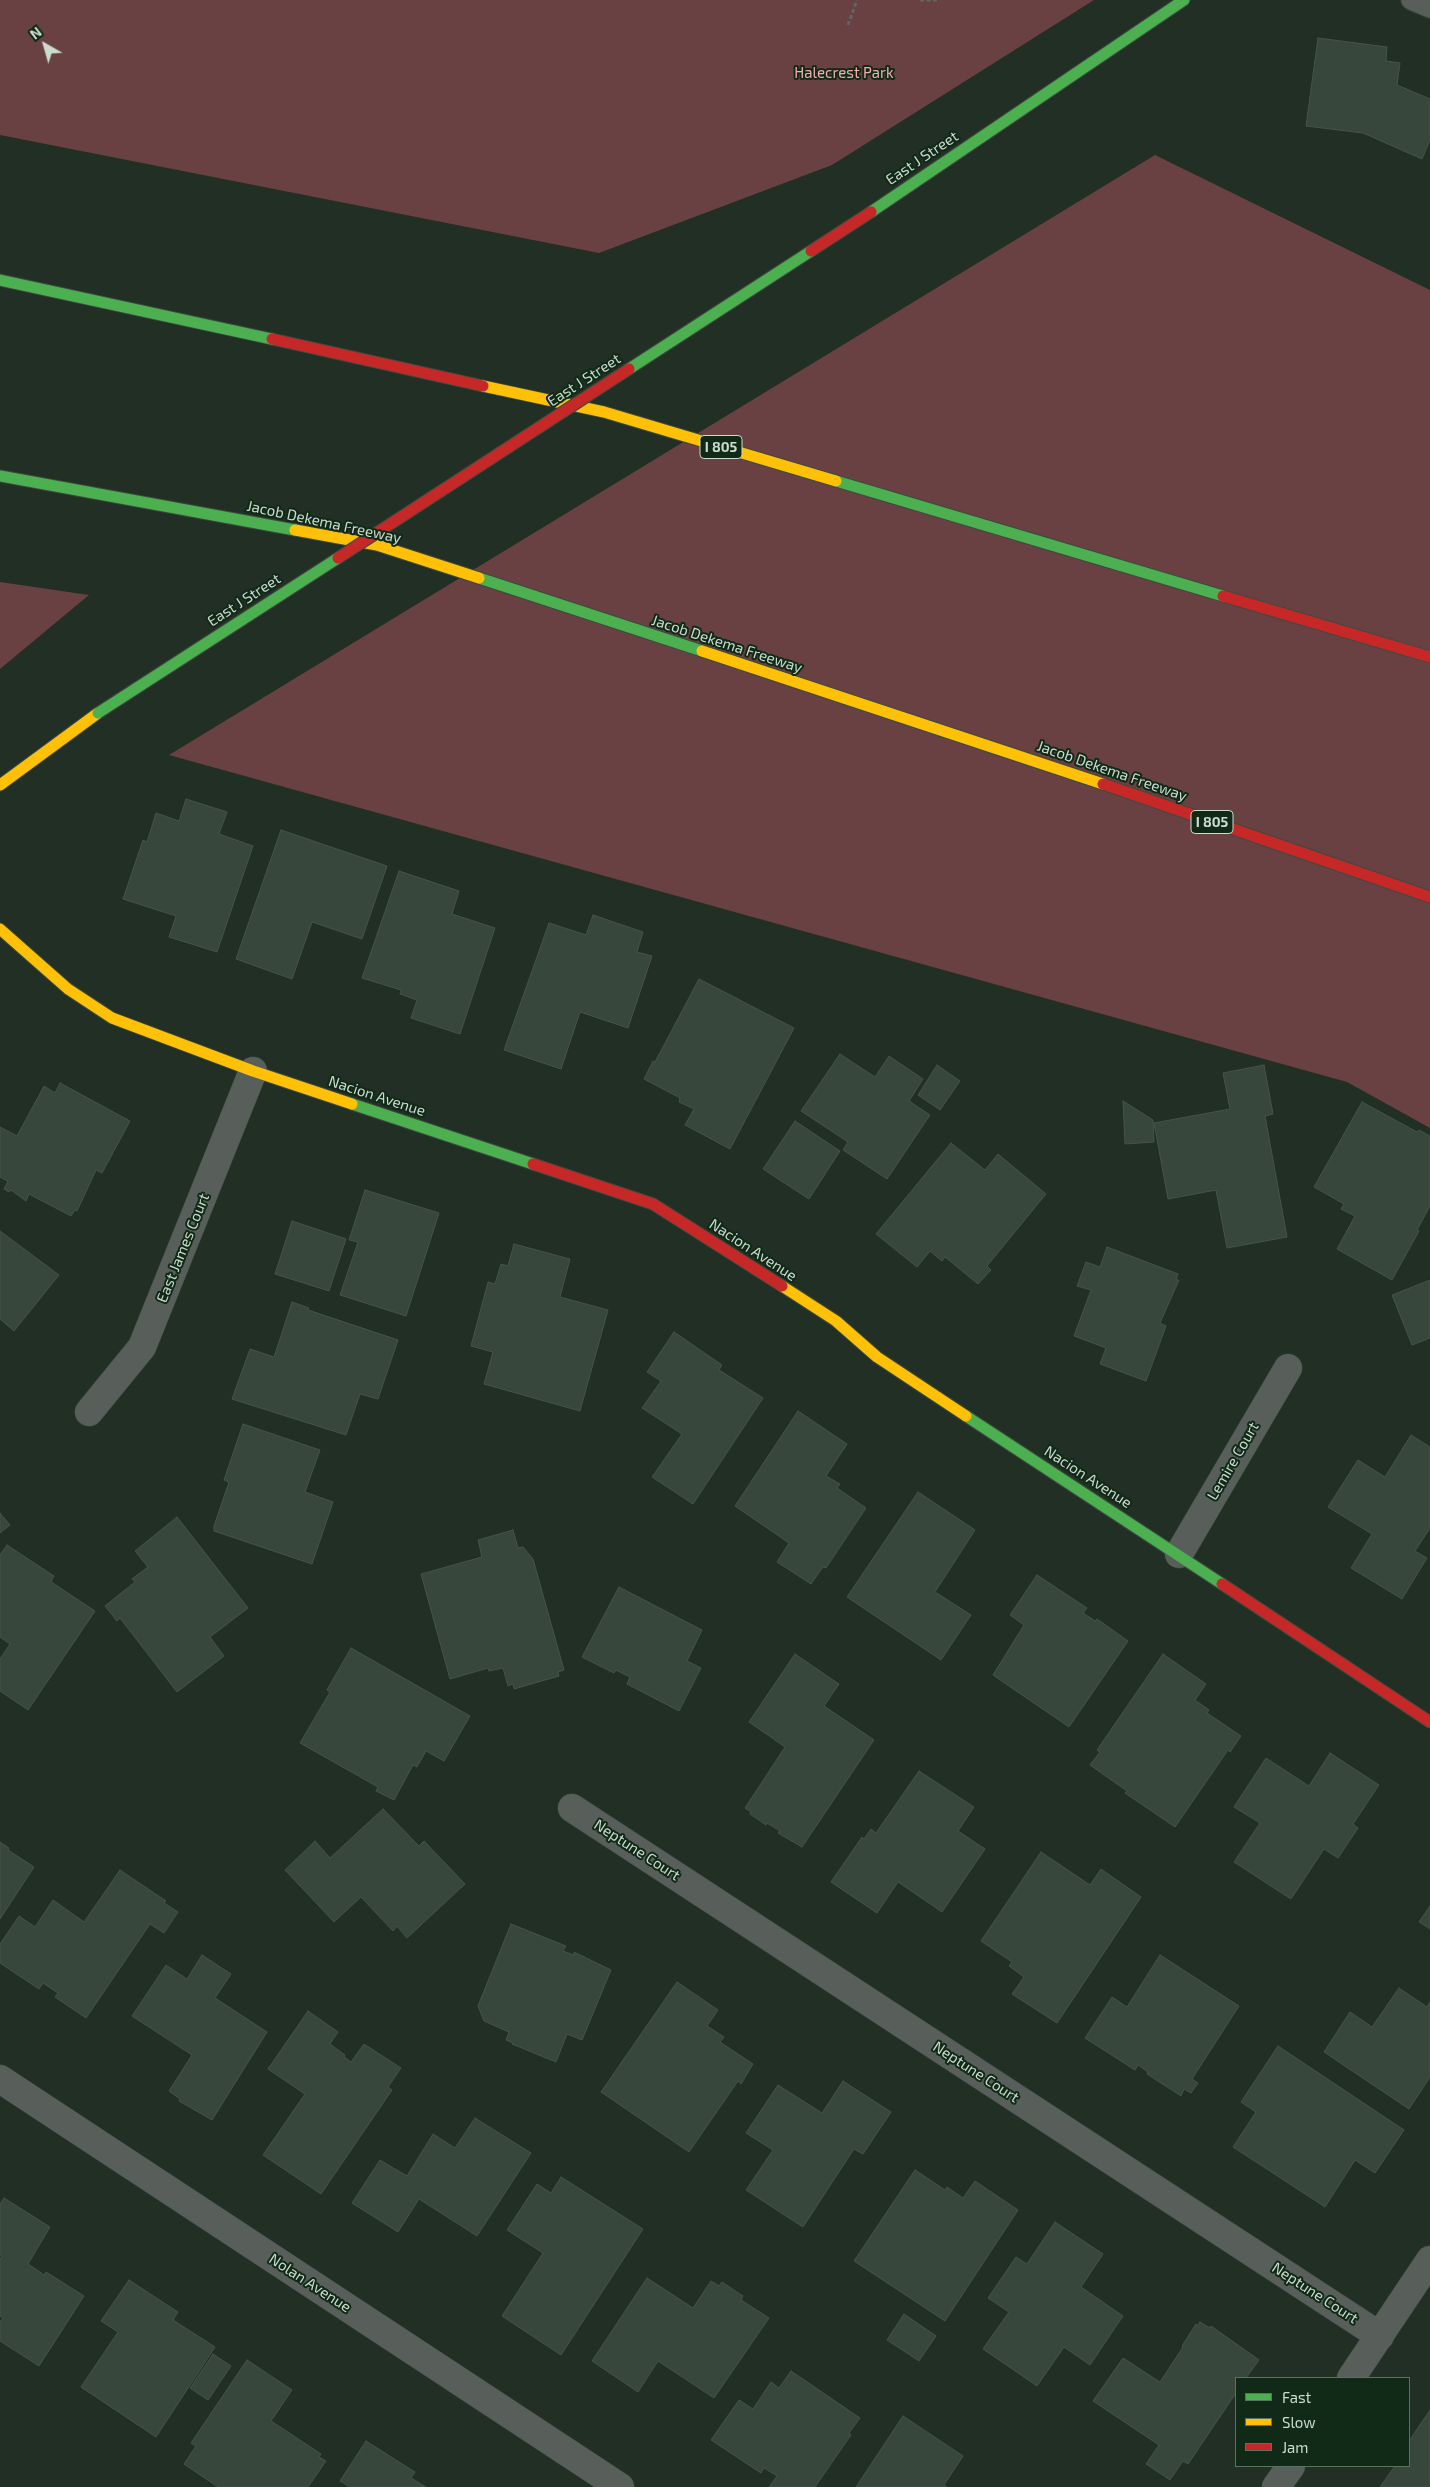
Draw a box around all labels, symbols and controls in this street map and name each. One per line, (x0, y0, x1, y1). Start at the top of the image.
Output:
north arrow (20, 20, 70, 70)
text: N (26, 23, 45, 43)
park label: Halecrest Park (794, 64, 894, 82)
street label: East J Street (882, 127, 962, 189)
street label: East J Street (544, 350, 624, 410)
road number: I 805 (700, 436, 742, 458)
street label: Jacob Dekema Freeway (245, 497, 403, 547)
street label: East J Street (204, 570, 284, 630)
street label: Jacob Dekema Freeway (649, 611, 805, 677)
street label: Jacob Dekema Freeway (1035, 737, 1189, 805)
road number: I 805 (1191, 810, 1233, 834)
street label: Nacion Avenue (326, 1072, 428, 1120)
street label: East James Court (153, 1191, 213, 1305)
street label: Nacion Avenue (706, 1215, 800, 1285)
street label: Lemire Court (1203, 1419, 1263, 1503)
street label: Nacion Avenue (1041, 1442, 1135, 1512)
street label: Neptune Court (591, 1815, 683, 1885)
street label: Neptune Court (930, 2037, 1022, 2107)
street label: Nolan Avenue (266, 2250, 354, 2316)
street label: Neptune Court (1269, 2258, 1361, 2328)
legend (1235, 2377, 1410, 2467)
text: Fast (1282, 2388, 1311, 2406)
text: Slow (1282, 2413, 1316, 2431)
text: Jam (1282, 2438, 1308, 2456)

